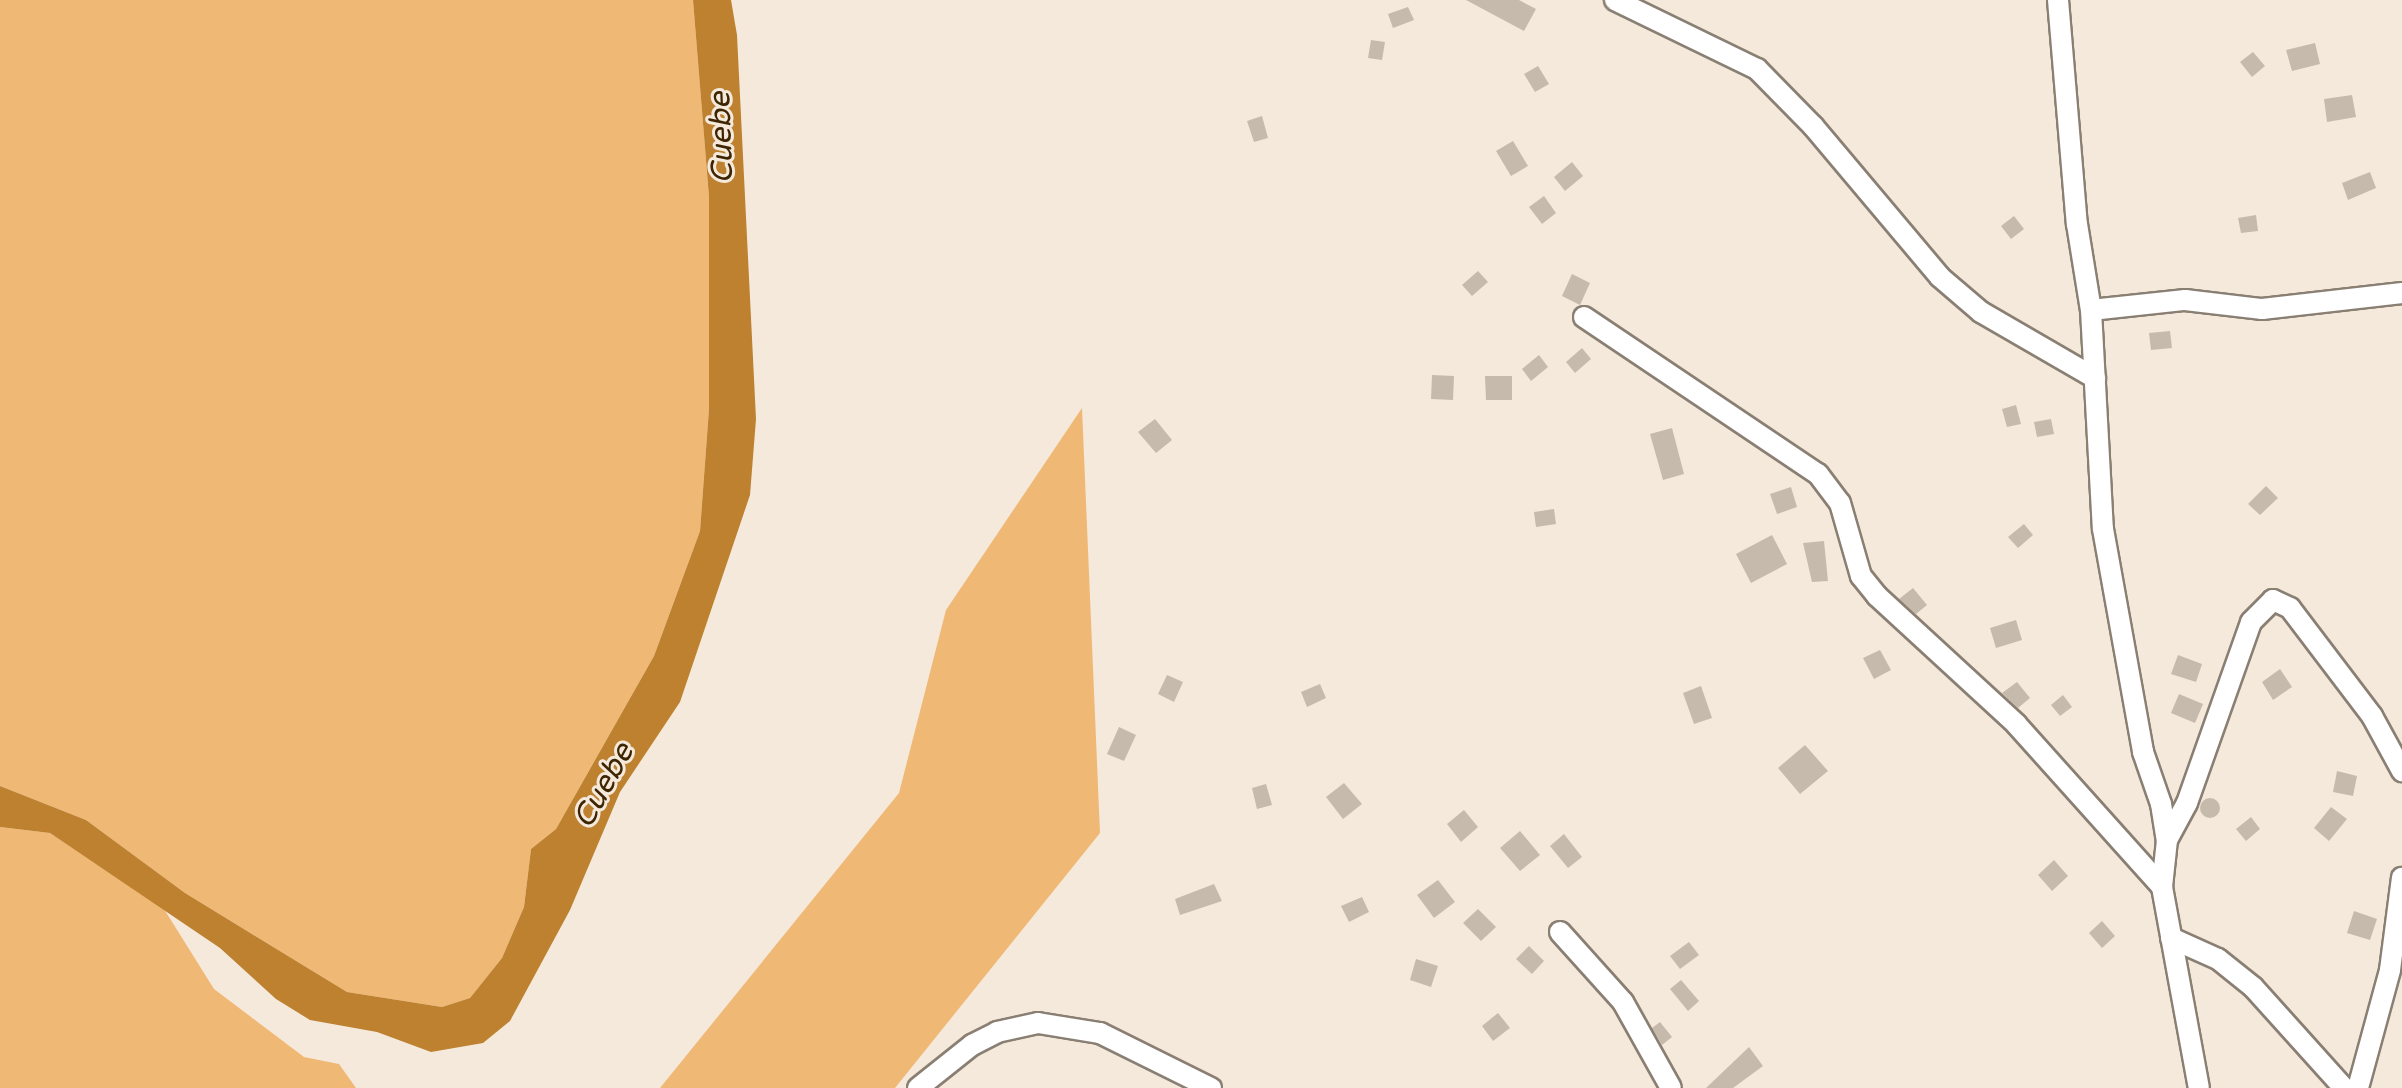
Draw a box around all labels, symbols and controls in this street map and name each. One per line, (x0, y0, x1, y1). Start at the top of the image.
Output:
water label: Cuebe (702, 92, 742, 184)
water label: Cuebe (566, 737, 642, 835)

